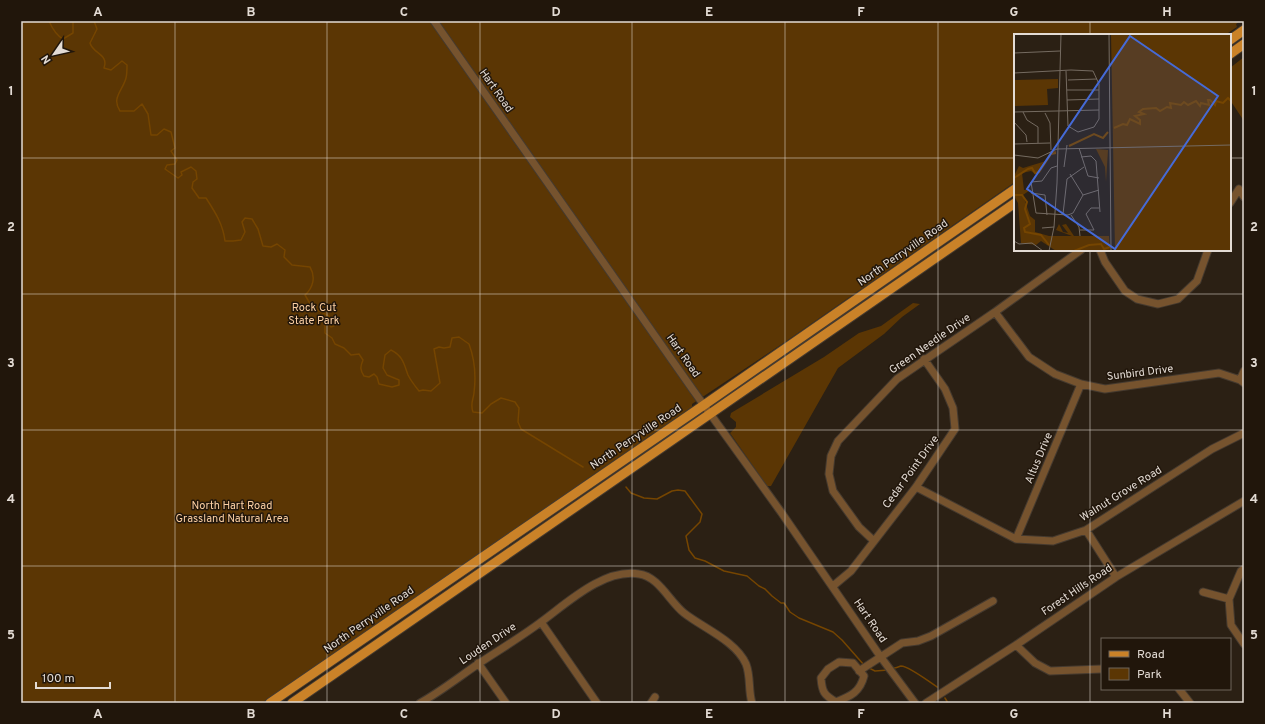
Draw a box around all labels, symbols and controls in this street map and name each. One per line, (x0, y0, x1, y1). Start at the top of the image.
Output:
text: A (93, 5, 103, 21)
text: B (247, 5, 256, 21)
text: C (400, 5, 408, 21)
text: D (551, 5, 561, 21)
text: E (705, 5, 713, 21)
text: F (857, 5, 865, 21)
text: G (1010, 5, 1019, 21)
text: H (1162, 5, 1172, 21)
north arrow (34, 34, 74, 74)
inset map (1014, 34, 1231, 251)
text: N (39, 52, 55, 66)
street label: Hart Road (476, 67, 516, 115)
text: 1 (8, 84, 14, 100)
text: 1 (1251, 84, 1257, 100)
street label: North Perryville Road (855, 217, 951, 289)
text: 2 (7, 220, 15, 236)
text: 2 (1250, 220, 1258, 236)
park label: Rock Cut State Park (288, 301, 340, 328)
street label: Green Needle Drive (887, 311, 973, 377)
street label: Hart Road (663, 332, 703, 380)
text: 3 (7, 356, 15, 372)
text: 3 (1250, 356, 1258, 372)
street label: Sunbird Drive (1106, 362, 1174, 384)
street label: North Perryville Road (588, 401, 684, 473)
street label: Altus Drive (1022, 430, 1056, 486)
street label: Cedar Point Drive (880, 433, 942, 511)
street label: Walnut Grove Road (1077, 463, 1165, 525)
text: 4 (7, 492, 15, 508)
text: 4 (1250, 492, 1258, 508)
park label: North Hart Road Grassland Natural Area (176, 499, 289, 526)
street label: Forest Hills Road (1039, 561, 1115, 619)
street label: North Perryville Road (321, 584, 417, 656)
street label: Hart Road (850, 596, 890, 646)
street label: Louden Drive (457, 620, 519, 668)
text: 5 (7, 628, 15, 644)
text: 5 (1250, 628, 1258, 644)
legend (1101, 638, 1231, 690)
text: Road (1137, 647, 1165, 663)
scale bar (36, 664, 110, 690)
text: Park (1137, 667, 1162, 683)
text: 100 m (42, 671, 75, 687)
text: A (93, 707, 103, 723)
text: B (247, 707, 256, 723)
text: C (400, 707, 408, 723)
text: D (551, 707, 561, 723)
text: E (705, 707, 713, 723)
text: F (857, 707, 865, 723)
text: G (1010, 707, 1019, 723)
text: H (1162, 707, 1172, 723)

